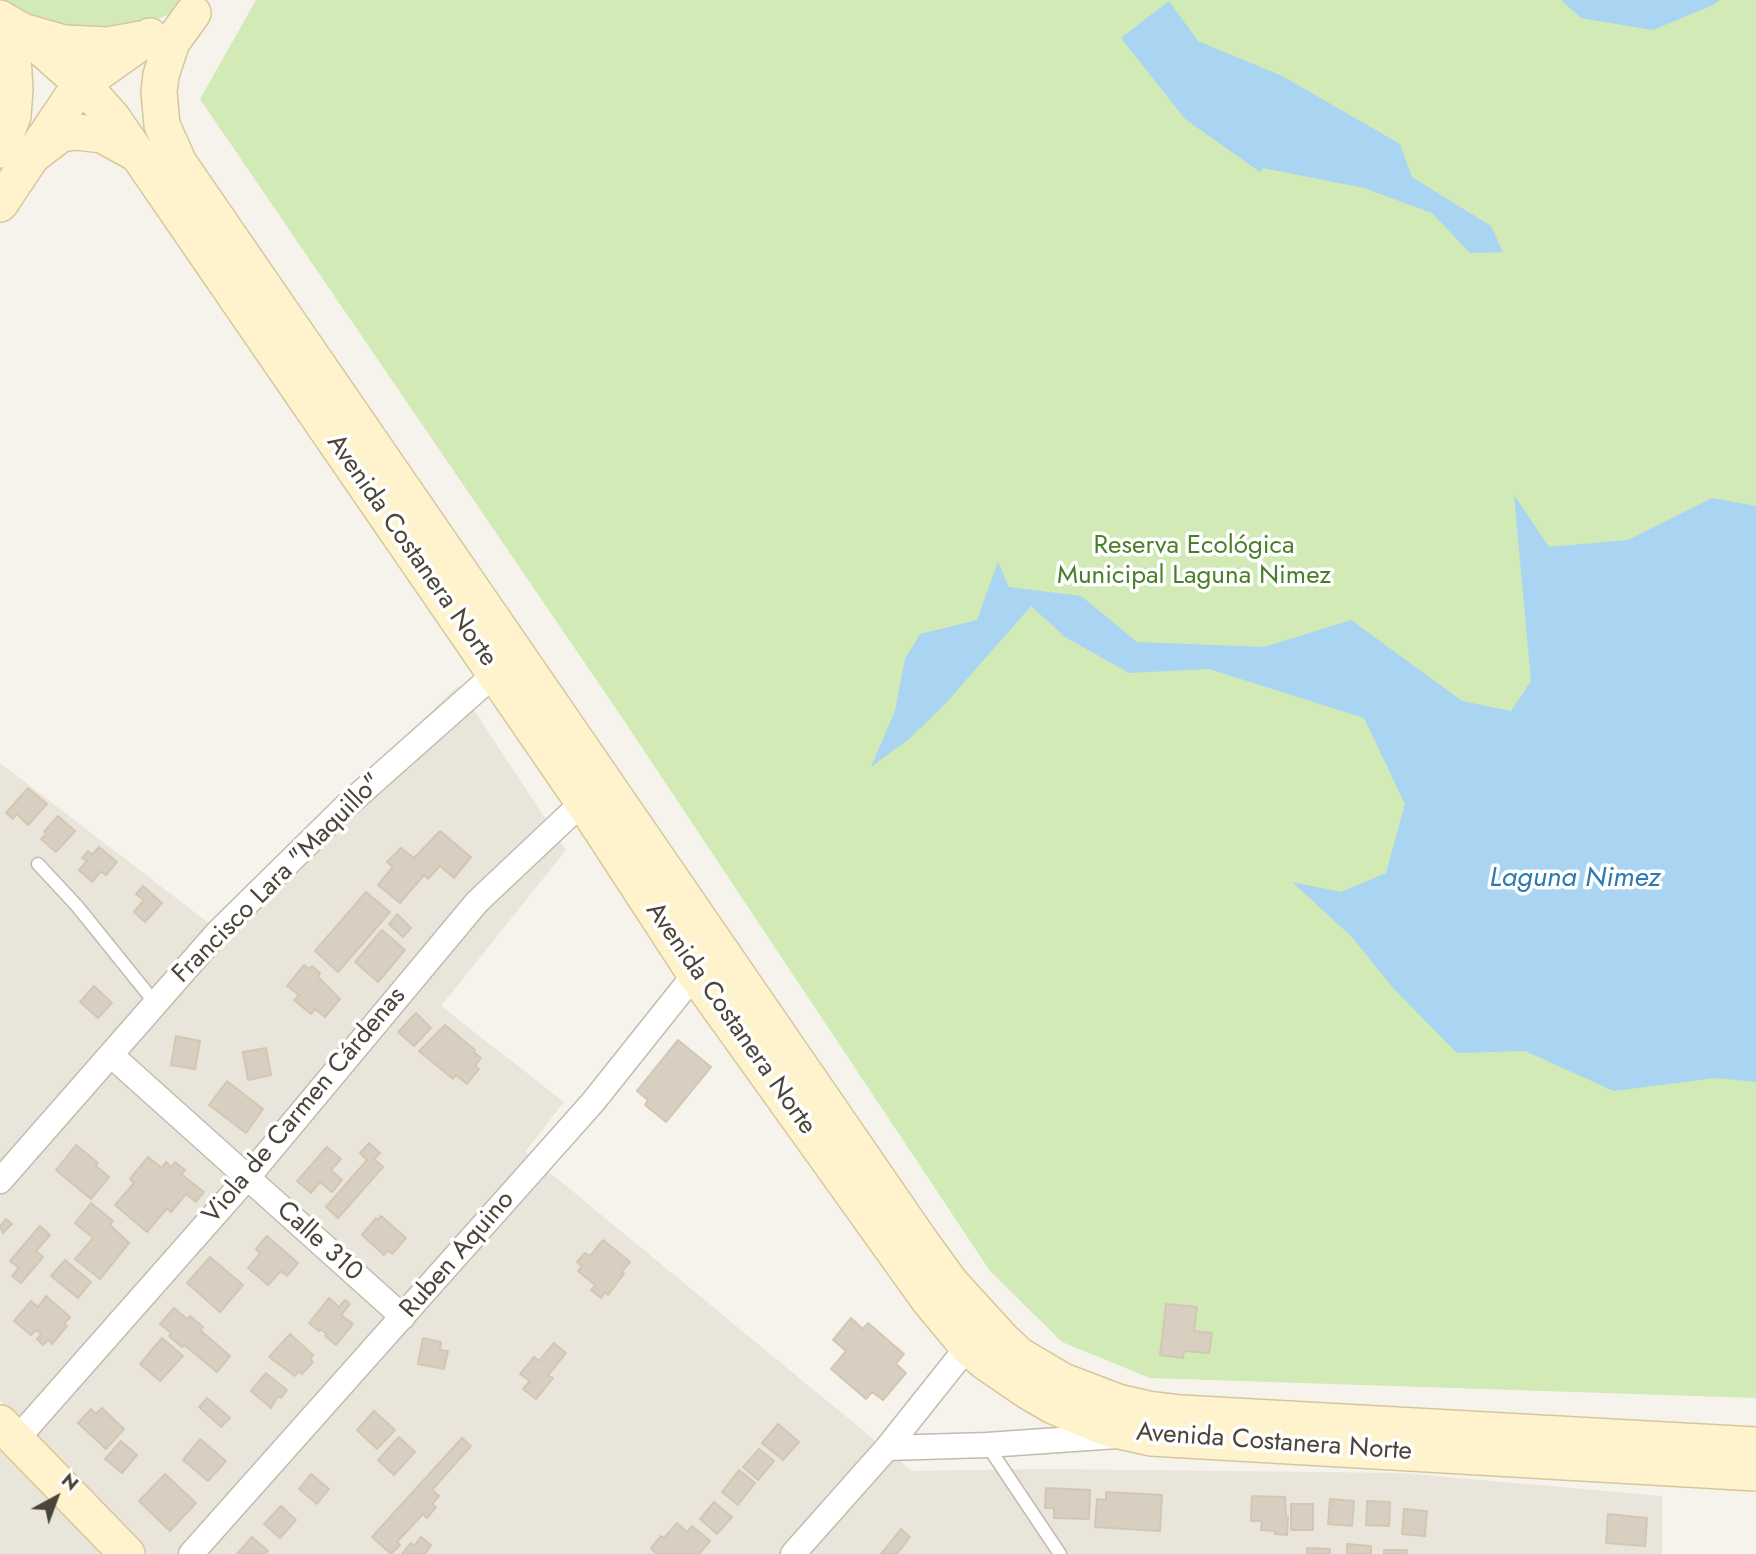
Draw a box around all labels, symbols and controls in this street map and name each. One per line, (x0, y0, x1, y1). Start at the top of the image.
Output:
street label: Avenida Costanera Norte (319, 429, 503, 673)
park label: Reserva Ecológica Municipal Laguna Nimez (1057, 531, 1331, 592)
street label: Francisco Lara "Maquillo" (167, 768, 389, 990)
water label: Laguna Nimez (1490, 862, 1660, 896)
street label: Avenida Costanera Norte (638, 897, 822, 1141)
street label: Viola de Carmen Cárdenas (197, 981, 413, 1231)
street label: Ruben Aquino (394, 1185, 522, 1325)
street label: Calle 310 (270, 1195, 368, 1289)
street label: Avenida Costanera Norte (1135, 1418, 1413, 1468)
north arrow (21, 1463, 91, 1533)
text: N (56, 1467, 85, 1497)

